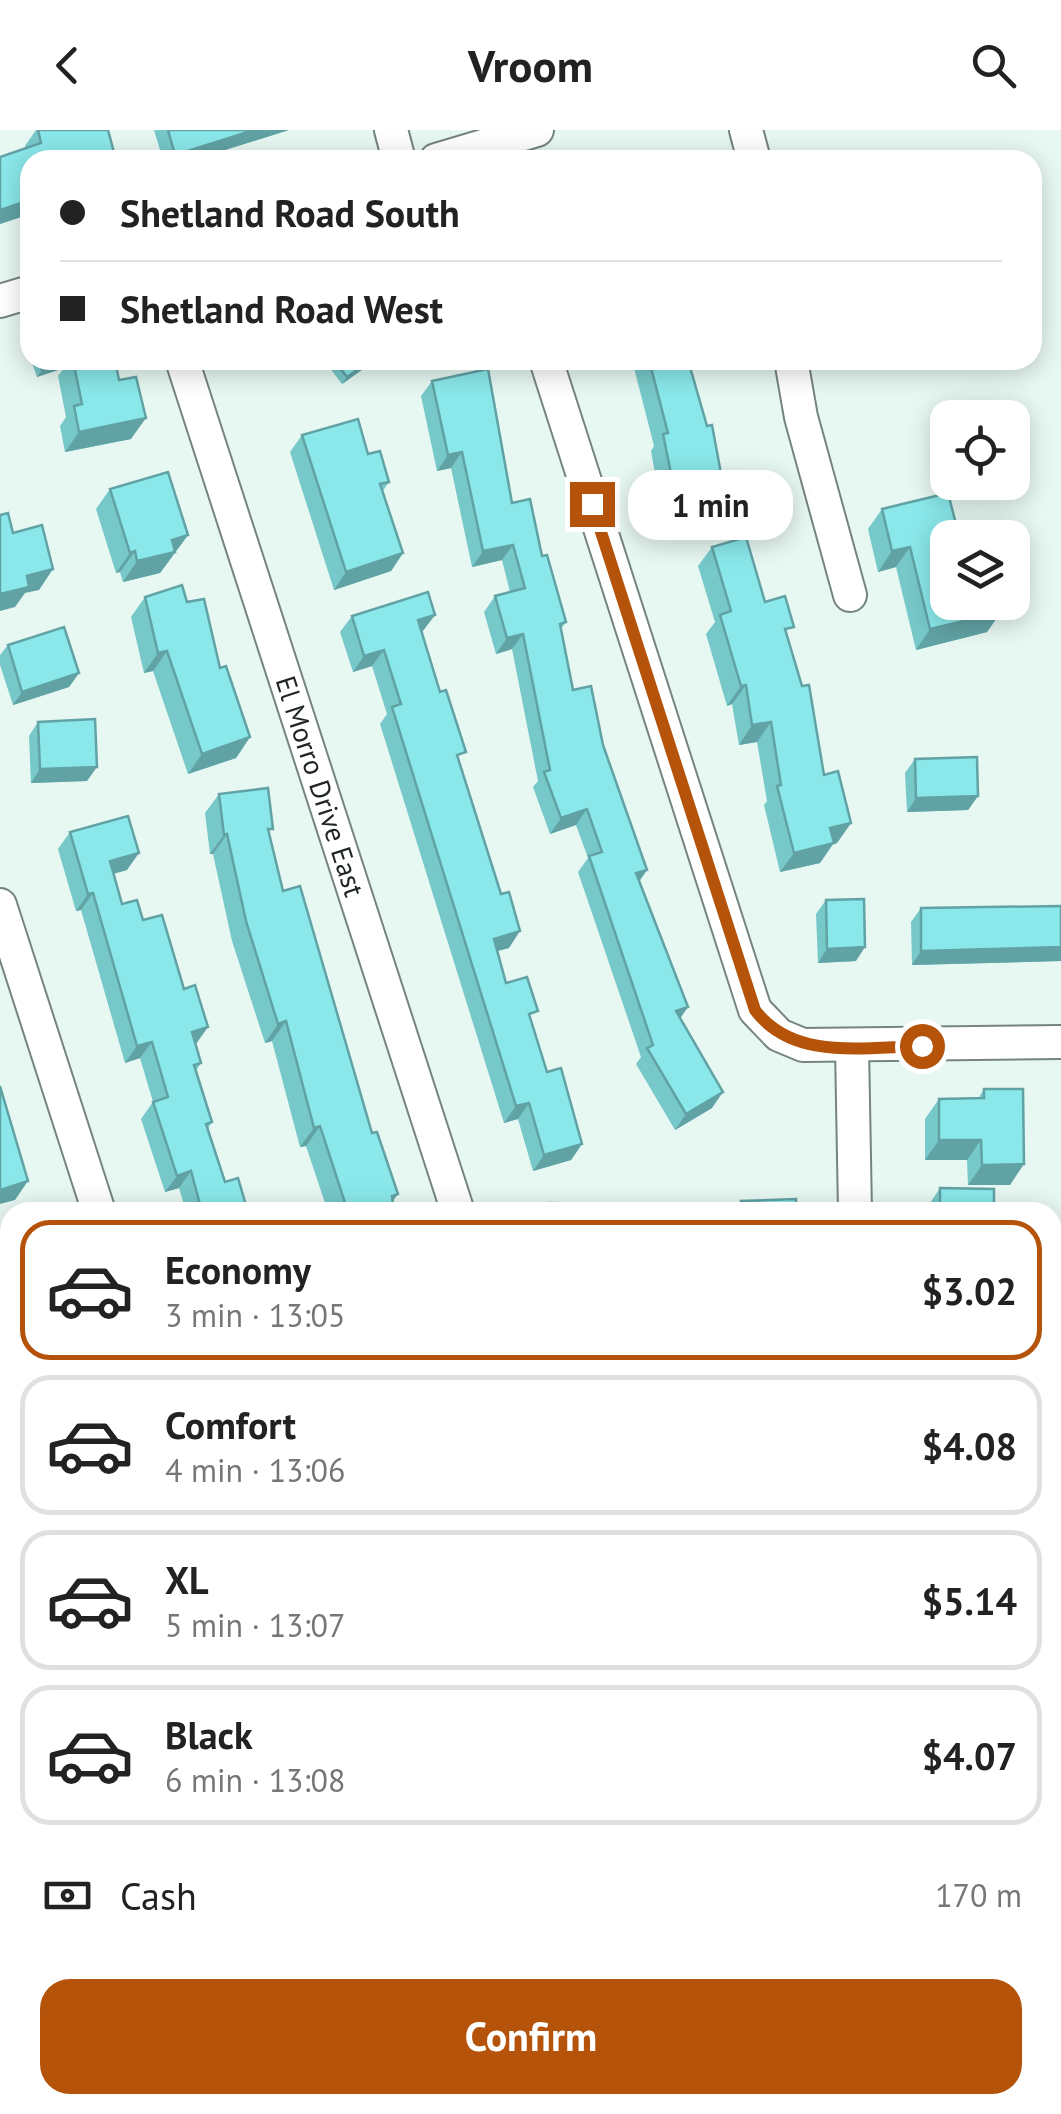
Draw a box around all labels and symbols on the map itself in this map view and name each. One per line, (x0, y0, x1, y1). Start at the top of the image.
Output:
callout: 1 min (627, 469, 792, 539)
route end (570, 482, 615, 527)
street label: El Morro Drive East (268, 671, 374, 902)
route start (900, 1024, 945, 1069)

